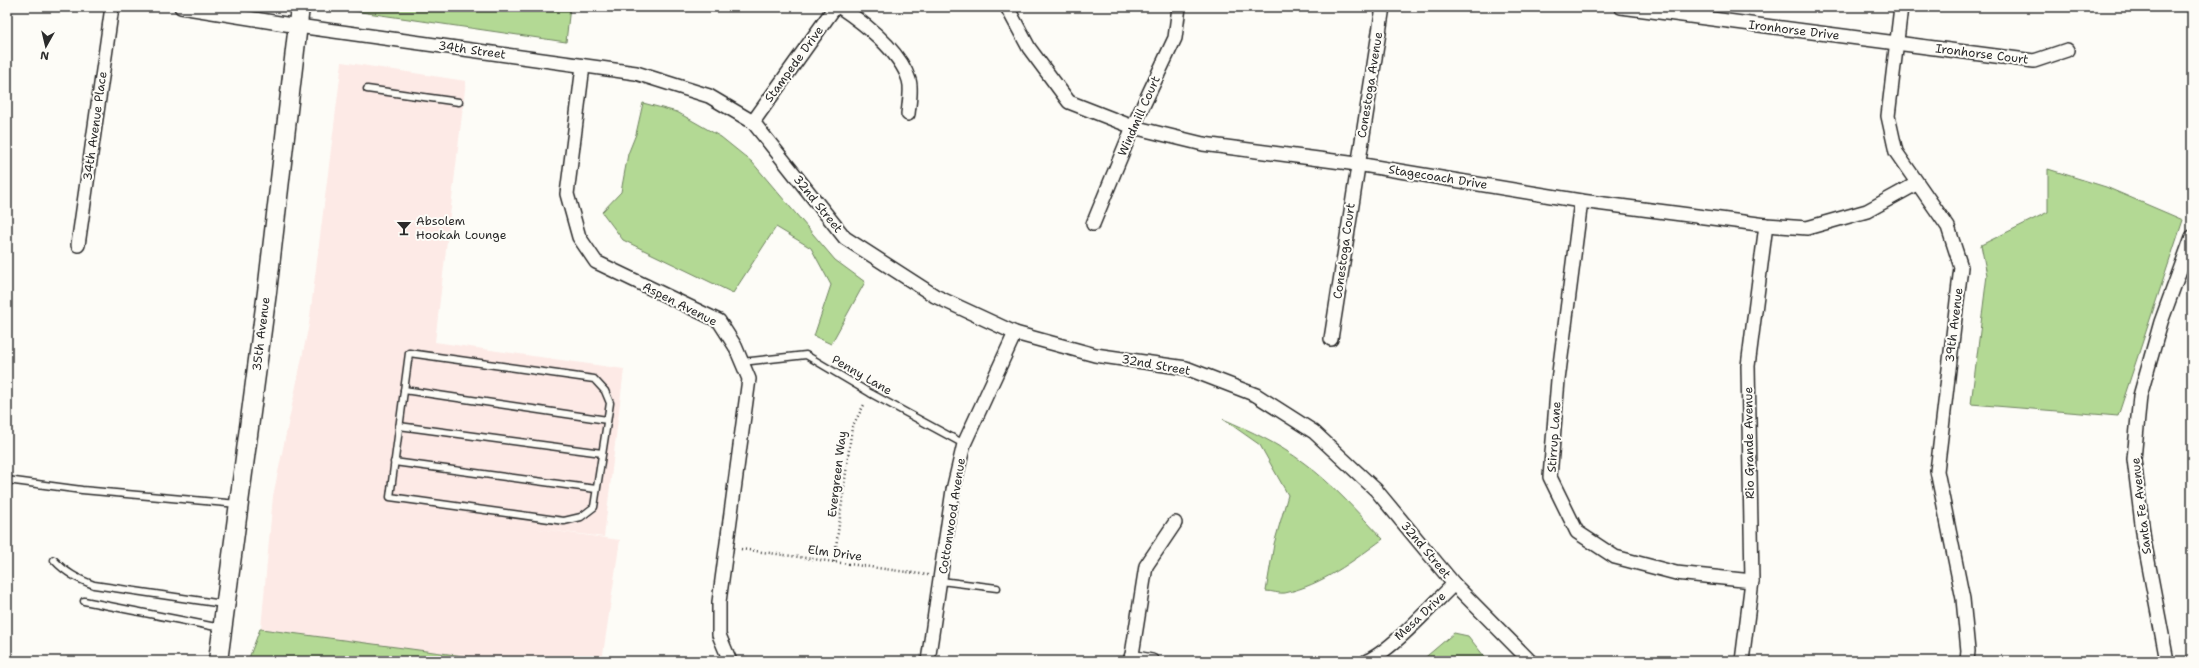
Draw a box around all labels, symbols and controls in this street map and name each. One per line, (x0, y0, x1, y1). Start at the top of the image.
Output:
street label: Ironhorse Drive (1748, 16, 1841, 44)
street label: Stampede Drive (761, 22, 827, 105)
north arrow (26, 26, 66, 66)
street label: Conestoga Avenue (1354, 31, 1386, 139)
street label: 34th Street (437, 37, 507, 63)
street label: Ironhorse Court (1934, 40, 2030, 68)
text: N (39, 47, 50, 63)
street label: 34th Avenue Place (79, 70, 111, 182)
street label: Windmill Court (1114, 73, 1164, 159)
street label: Stagecoach Drive (1387, 161, 1489, 193)
street label: 32nd Street (790, 172, 846, 236)
street label: Conestoga Court (1329, 202, 1359, 300)
place label: Absolem Hookah Lounge (416, 213, 507, 243)
bar icon: Absolem Hookah Lounge (395, 219, 413, 237)
street label: Aspen Avenue (640, 278, 720, 330)
street label: 39th Avenue (1941, 287, 1967, 363)
street label: 35th Avenue (249, 296, 273, 372)
street label: Penny Lane (829, 351, 895, 399)
street label: 32nd Street (1120, 351, 1192, 379)
street label: Rio Grande Avenue (1740, 387, 1758, 499)
street label: Stirrup Lane (1544, 401, 1564, 473)
street label: Evergreen Way (824, 430, 850, 518)
street label: Cottonwood Avenue (935, 457, 969, 575)
street label: Santa Fe Avenue (2127, 457, 2155, 555)
street label: 32nd Street (1397, 518, 1455, 582)
street label: Elm Drive (807, 541, 863, 565)
street label: Mesa Drive (1391, 588, 1449, 644)

